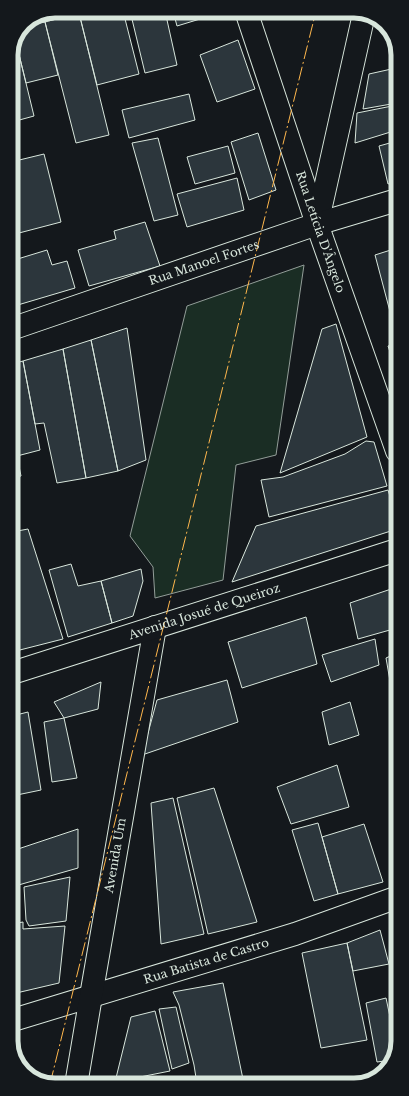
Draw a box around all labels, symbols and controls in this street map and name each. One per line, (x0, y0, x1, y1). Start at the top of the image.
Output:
street label: Rua Letícia D'Ângelo (293, 169, 349, 295)
street label: Rua Manoel Fortes (147, 236, 261, 288)
street label: Avenida Josué de Queiroz (126, 580, 282, 643)
street label: Avenida Um (101, 817, 129, 895)
street label: Rua Batista de Castro (142, 934, 271, 987)

